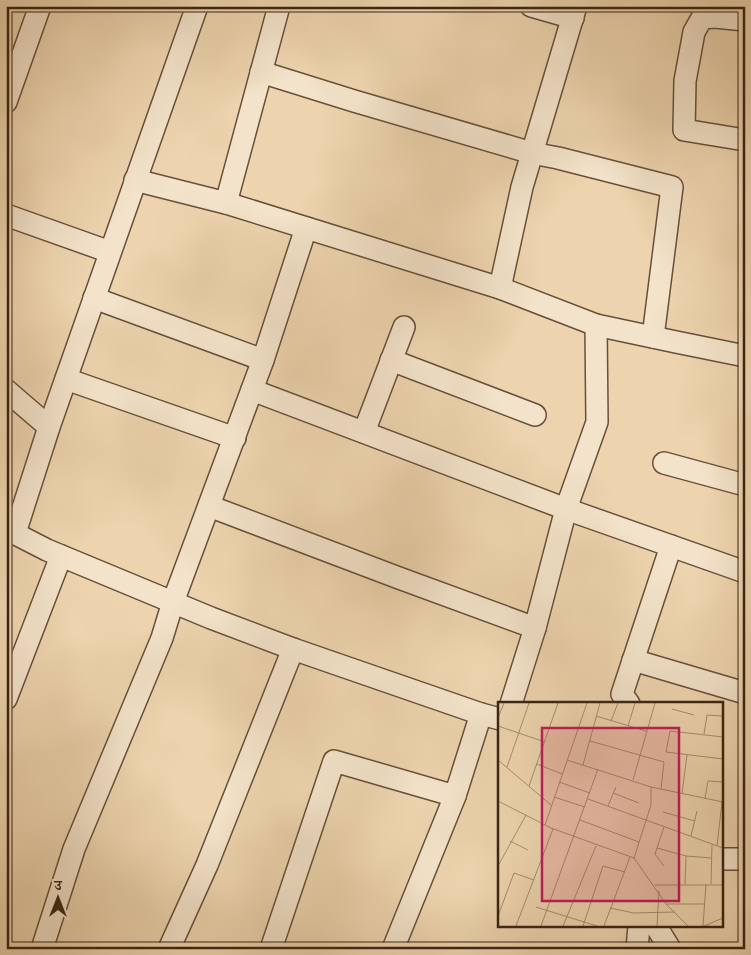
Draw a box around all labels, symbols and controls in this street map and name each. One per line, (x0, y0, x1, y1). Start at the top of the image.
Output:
inset map (498, 702, 724, 928)
north arrow (32, 872, 82, 922)
text: उ (53, 877, 62, 895)

